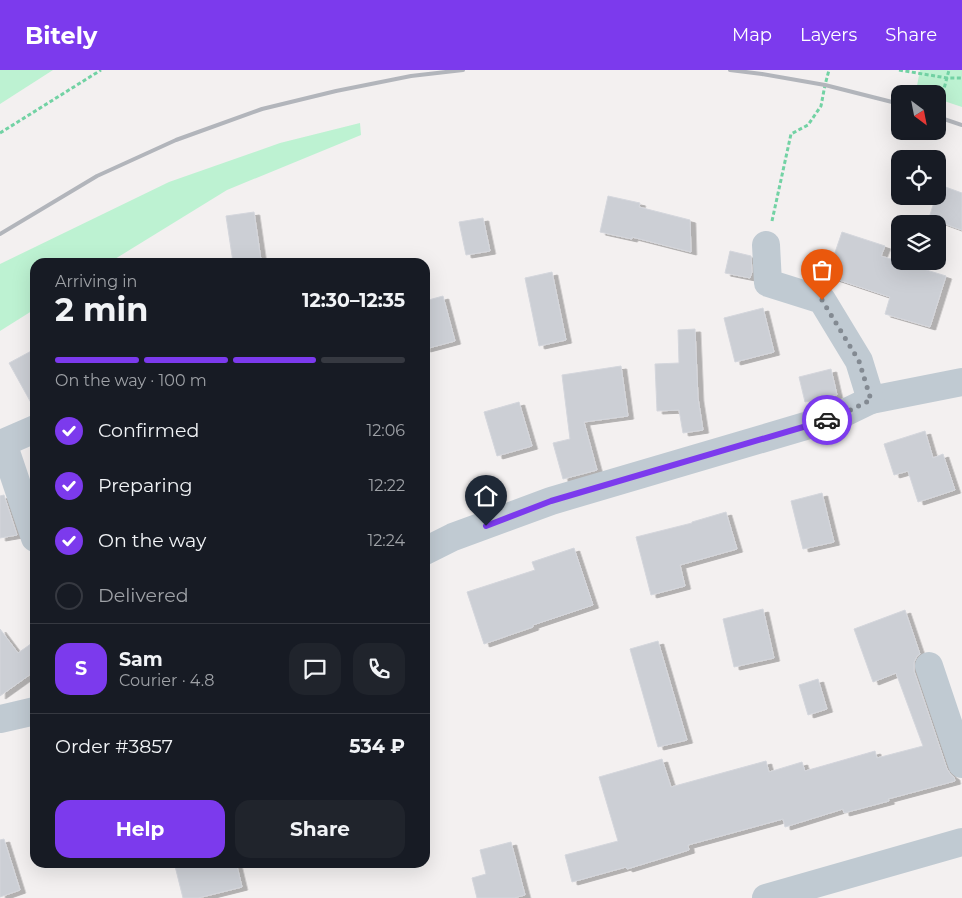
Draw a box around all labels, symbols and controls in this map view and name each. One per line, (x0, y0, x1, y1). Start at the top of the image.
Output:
text: Bitely (25, 21, 97, 50)
text: Map (732, 24, 772, 46)
text: Layers (800, 24, 857, 46)
text: Share (885, 24, 937, 46)
north arrow (891, 85, 946, 140)
map controls (891, 85, 946, 270)
button: locate (891, 150, 946, 205)
button: layers (891, 215, 946, 270)
pin (801, 249, 843, 300)
icon: bag (808, 256, 836, 284)
text: Arriving in (55, 272, 137, 291)
text: 12:30–12:35 (302, 289, 405, 312)
text: 2 min (55, 290, 148, 329)
text: On the way · 100 m (55, 371, 207, 390)
courier (802, 395, 852, 445)
icon: car (813, 406, 841, 434)
icon: check (55, 417, 83, 445)
text: Confirmed (98, 419, 199, 442)
text: 12:06 (366, 421, 405, 440)
icon: check (55, 472, 83, 500)
text: Preparing (98, 474, 193, 497)
pin (465, 475, 507, 526)
text: 12:22 (369, 476, 405, 495)
icon: home (472, 482, 500, 510)
icon: check (55, 527, 83, 555)
text: On the way (98, 529, 206, 552)
text: 12:24 (367, 531, 405, 550)
text: Delivered (98, 584, 189, 607)
button: chat (289, 643, 341, 695)
button: phone (353, 643, 405, 695)
text: Sam (119, 648, 163, 671)
text: S (75, 657, 87, 680)
text: Courier · 4.8 (119, 671, 215, 690)
text: Order #3857 (55, 735, 173, 758)
text: 534 ₽ (349, 735, 405, 758)
button: Help (55, 800, 225, 858)
button: Share (235, 800, 405, 858)

